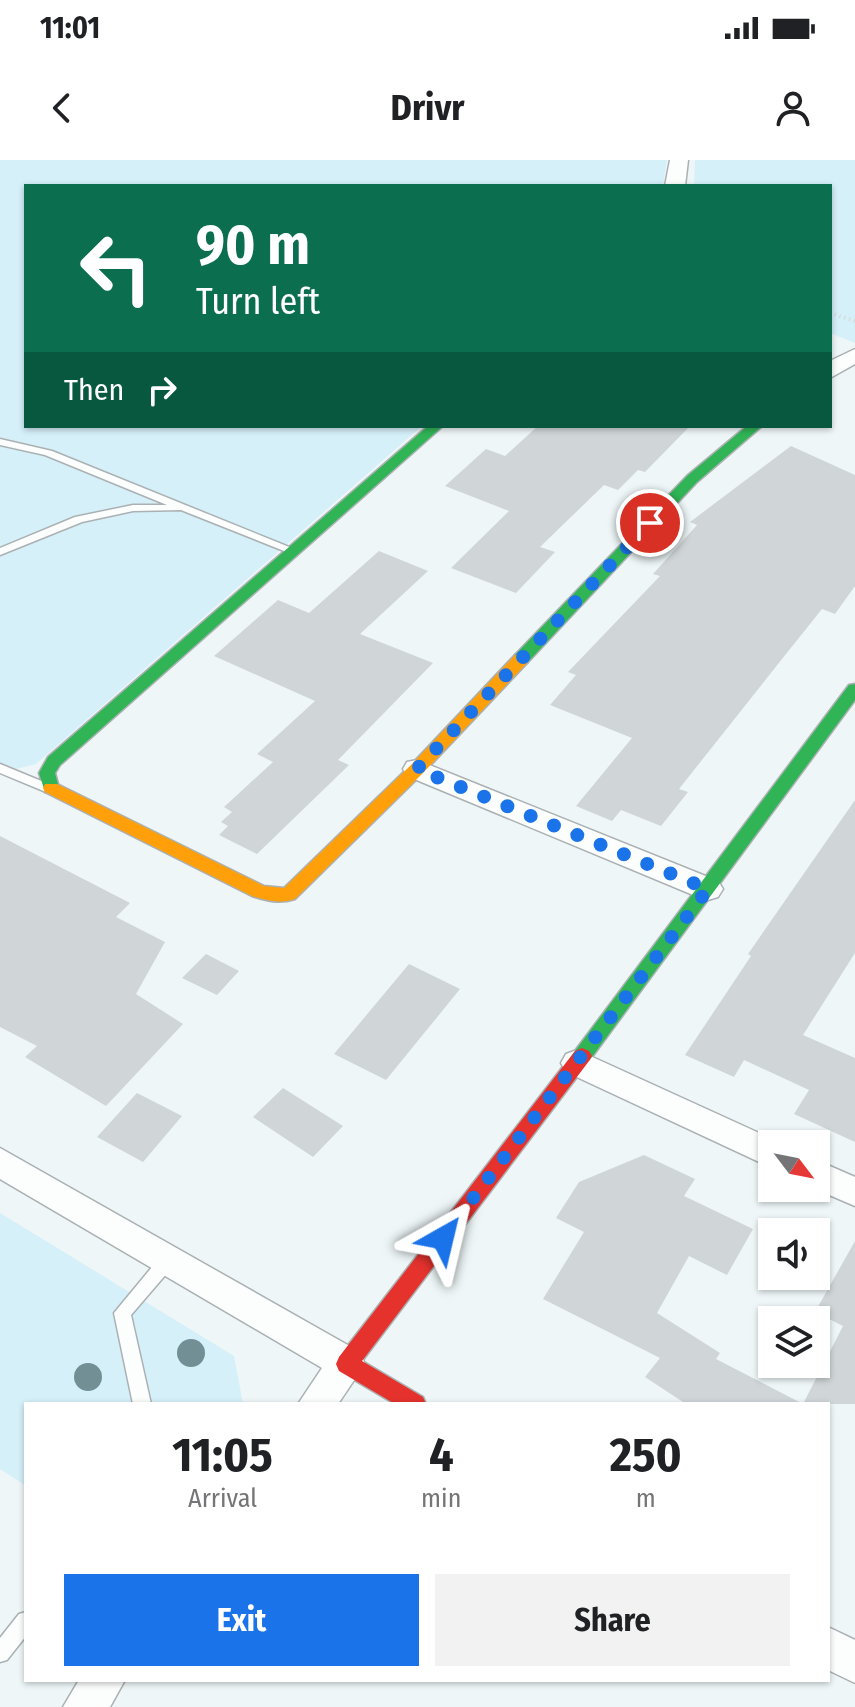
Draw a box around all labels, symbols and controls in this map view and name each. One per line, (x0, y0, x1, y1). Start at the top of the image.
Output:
text: 11:01 (40, 10, 100, 46)
icon: back (40, 86, 84, 130)
text: Drivr (390, 86, 465, 130)
icon: person (771, 86, 815, 130)
text: 90 m (196, 212, 310, 279)
icon: left (64, 216, 168, 320)
text: Turn left (196, 280, 320, 324)
icon: right (140, 368, 184, 412)
text: Then (64, 372, 124, 408)
pin (616, 489, 684, 557)
icon: arrive (628, 501, 672, 545)
north arrow (758, 1130, 830, 1202)
map controls (758, 1130, 830, 1378)
position arrow (401, 1196, 485, 1280)
button: sound (758, 1218, 830, 1290)
button: layers (758, 1306, 830, 1378)
text: 11:05 (172, 1426, 273, 1484)
text: 4 (429, 1426, 454, 1484)
text: 250 (610, 1426, 682, 1484)
text: Arrival (188, 1483, 257, 1514)
text: min (421, 1483, 461, 1514)
text: m (636, 1483, 656, 1514)
button: Exit (64, 1574, 419, 1666)
button: Share (435, 1574, 790, 1666)

